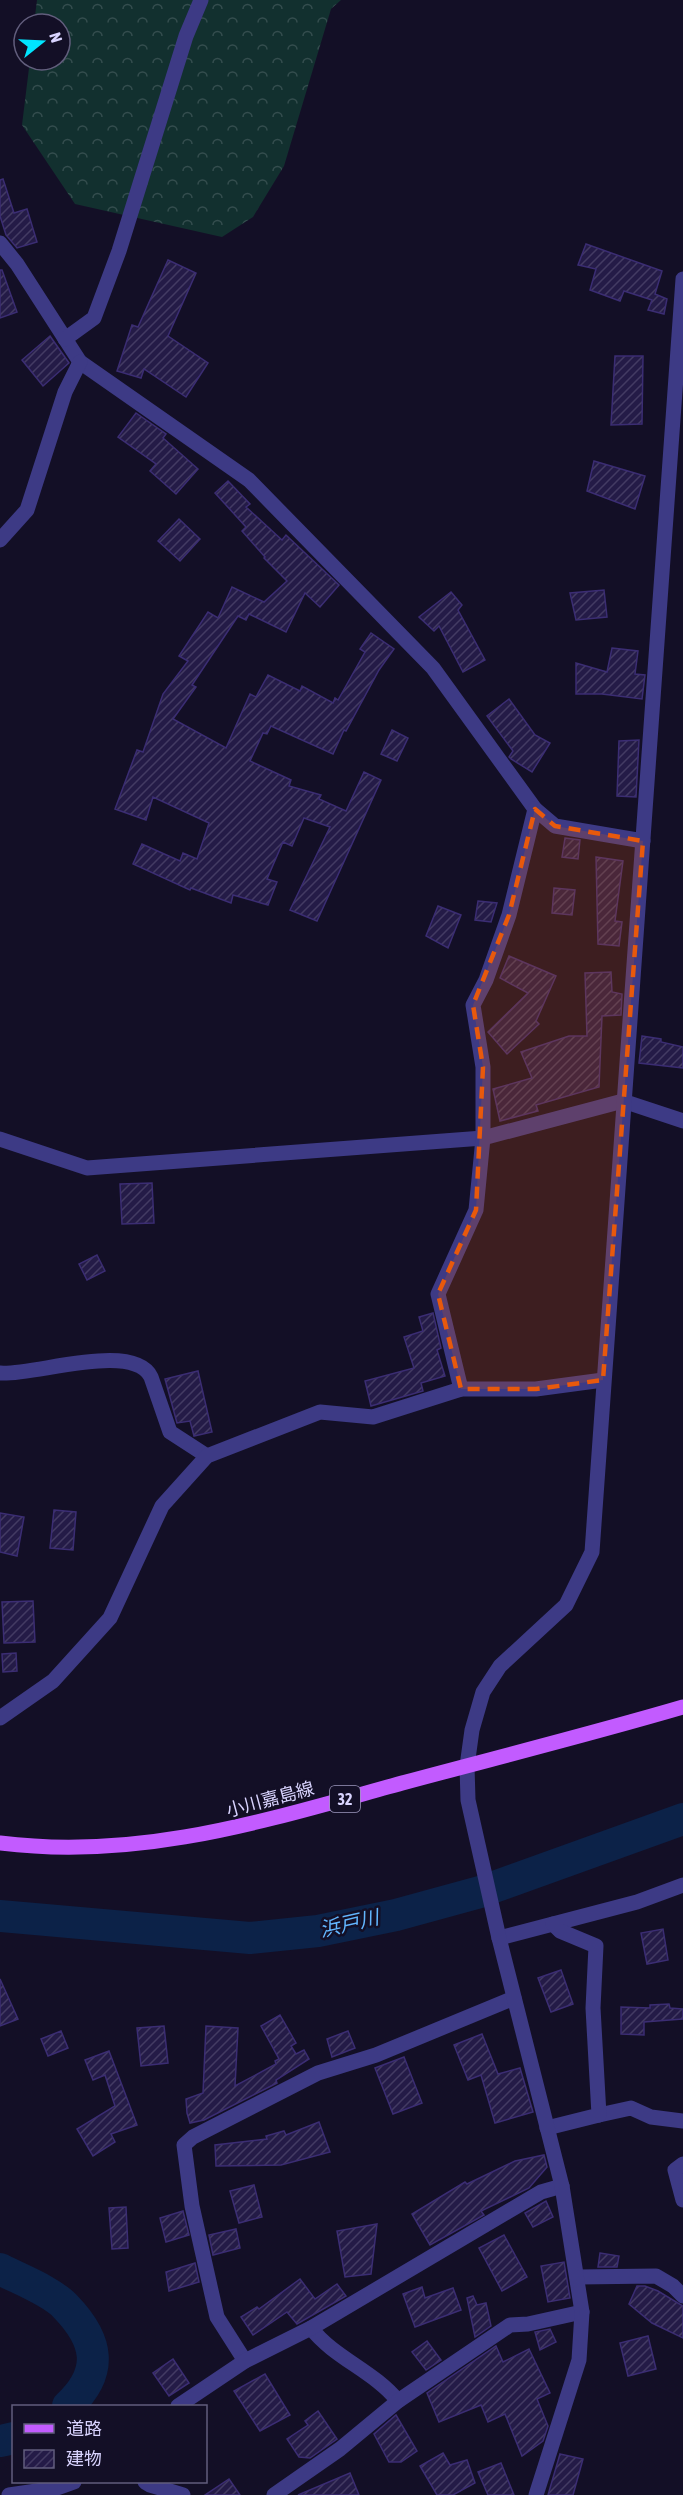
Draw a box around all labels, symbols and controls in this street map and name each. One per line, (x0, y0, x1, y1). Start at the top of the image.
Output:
north arrow (12, 12, 72, 72)
text: N (46, 30, 66, 45)
street label: 小川嘉島線 (224, 1777, 316, 1821)
road number: 32 (330, 1786, 360, 1812)
water label: 浜戸川 (317, 1905, 383, 1941)
legend (12, 2405, 207, 2483)
text: 道路 (66, 2418, 102, 2439)
text: 建物 (66, 2448, 102, 2469)

